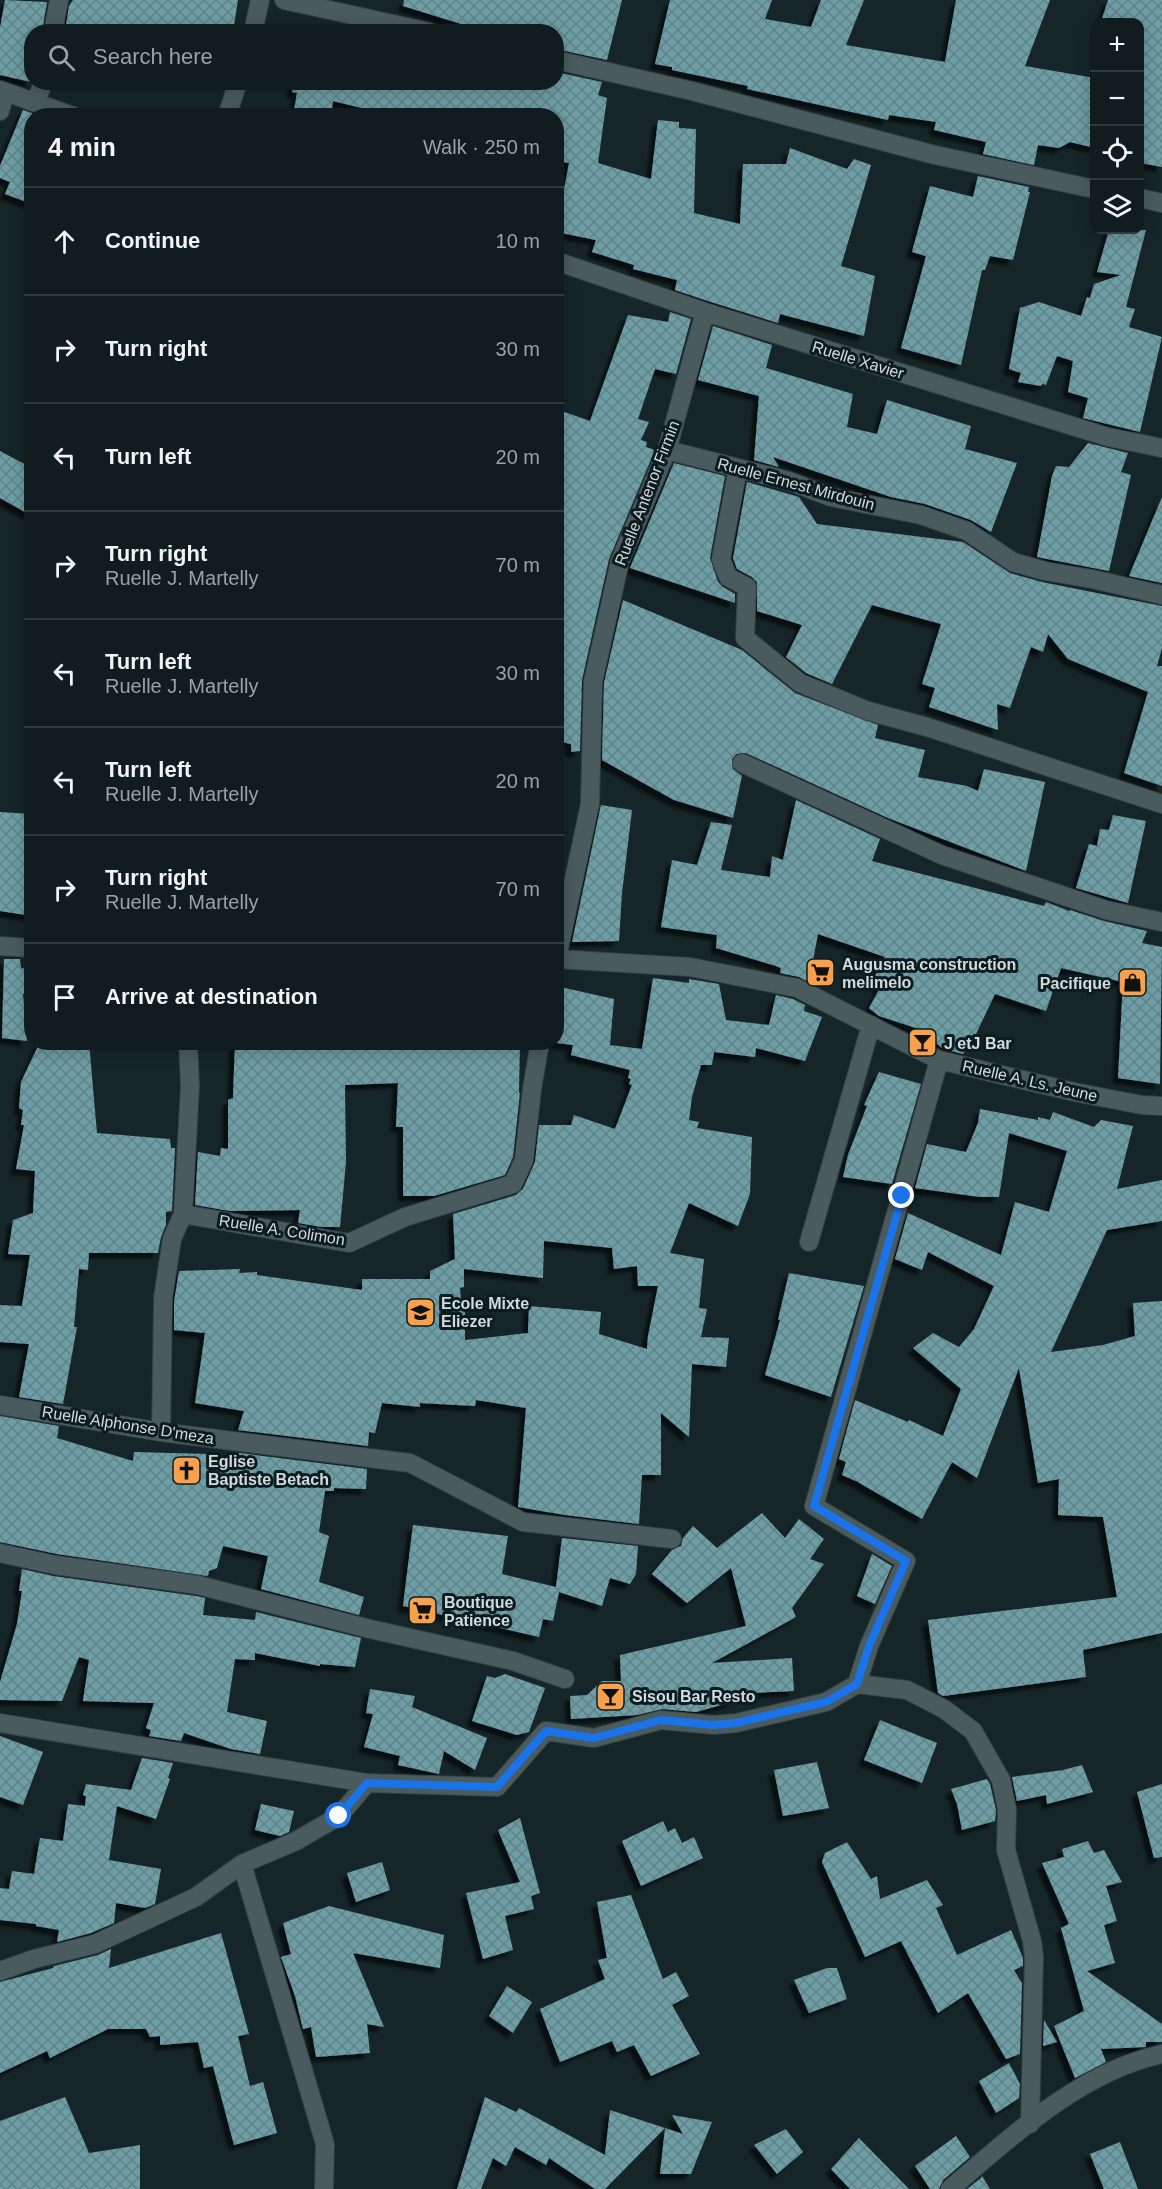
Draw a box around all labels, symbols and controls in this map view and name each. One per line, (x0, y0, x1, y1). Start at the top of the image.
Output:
map controls (1090, 18, 1144, 234)
button: + (1090, 18, 1144, 72)
search box (24, 24, 564, 90)
icon: search (45, 41, 78, 74)
text: Search here (93, 44, 213, 69)
button: − (1090, 72, 1144, 126)
button: locate (1090, 126, 1144, 180)
text: 4 min (48, 132, 116, 162)
text: Walk · 250 m (423, 136, 540, 158)
button: layers (1090, 180, 1144, 234)
icon: ahead (48, 225, 81, 258)
text: Continue (105, 228, 200, 253)
text: 10 m (496, 230, 540, 252)
icon: right (48, 333, 81, 366)
text: Turn right (105, 336, 207, 361)
text: 30 m (496, 338, 540, 360)
street label: Ruelle Xavier (810, 338, 907, 382)
street label: Ruelle Antenor Firmin (611, 418, 683, 568)
icon: left (48, 441, 81, 474)
text: Turn left (105, 444, 191, 469)
text: 20 m (496, 446, 540, 468)
street label: Ruelle Ernest Mirdouin (716, 455, 876, 513)
text: Turn right (105, 541, 207, 566)
icon: right (48, 549, 81, 582)
text: 70 m (496, 554, 540, 576)
text: Ruelle J. Martelly (105, 567, 258, 589)
text: Turn left (105, 649, 191, 674)
icon: left (48, 657, 81, 690)
text: 30 m (496, 662, 540, 684)
text: Ruelle J. Martelly (105, 675, 258, 697)
text: Turn left (105, 757, 191, 782)
icon: left (48, 765, 81, 798)
text: 20 m (496, 770, 540, 792)
text: Ruelle J. Martelly (105, 783, 258, 805)
text: Turn right (105, 865, 207, 890)
icon: right (48, 873, 81, 906)
text: 70 m (496, 878, 540, 900)
text: Ruelle J. Martelly (105, 891, 258, 913)
place label: Augusma construction melimelo (842, 956, 1016, 991)
supermarket icon: Augusma construction melimelo (805, 957, 837, 989)
shop icon: Pacifique (1116, 967, 1148, 999)
place label: Pacifique (1040, 975, 1111, 992)
icon: arrive (48, 981, 81, 1014)
text: Arrive at destination (105, 984, 318, 1009)
bar icon: J etJ Bar (907, 1027, 939, 1059)
place label: J etJ Bar (944, 1035, 1012, 1052)
street label: Ruelle A. Ls. Jeune (961, 1057, 1099, 1105)
route end (888, 1182, 914, 1208)
street label: Ruelle A. Colimon (218, 1212, 346, 1248)
place label: Ecole Mixte Eliezer (441, 1295, 529, 1330)
school or university icon: Ecole Mixte Eliezer (404, 1296, 436, 1328)
street label: Ruelle Alphonse D'meza (41, 1403, 215, 1447)
place label: Eglise Baptiste Betach (208, 1453, 329, 1488)
church icon: Eglise Baptiste Betach (171, 1454, 203, 1486)
place label: Boutique Patience (444, 1594, 513, 1629)
supermarket icon: Boutique Patience (407, 1595, 439, 1627)
bar icon: Sisou Bar Resto (595, 1680, 627, 1712)
place label: Sisou Bar Resto (632, 1688, 756, 1705)
route start (325, 1802, 351, 1828)

